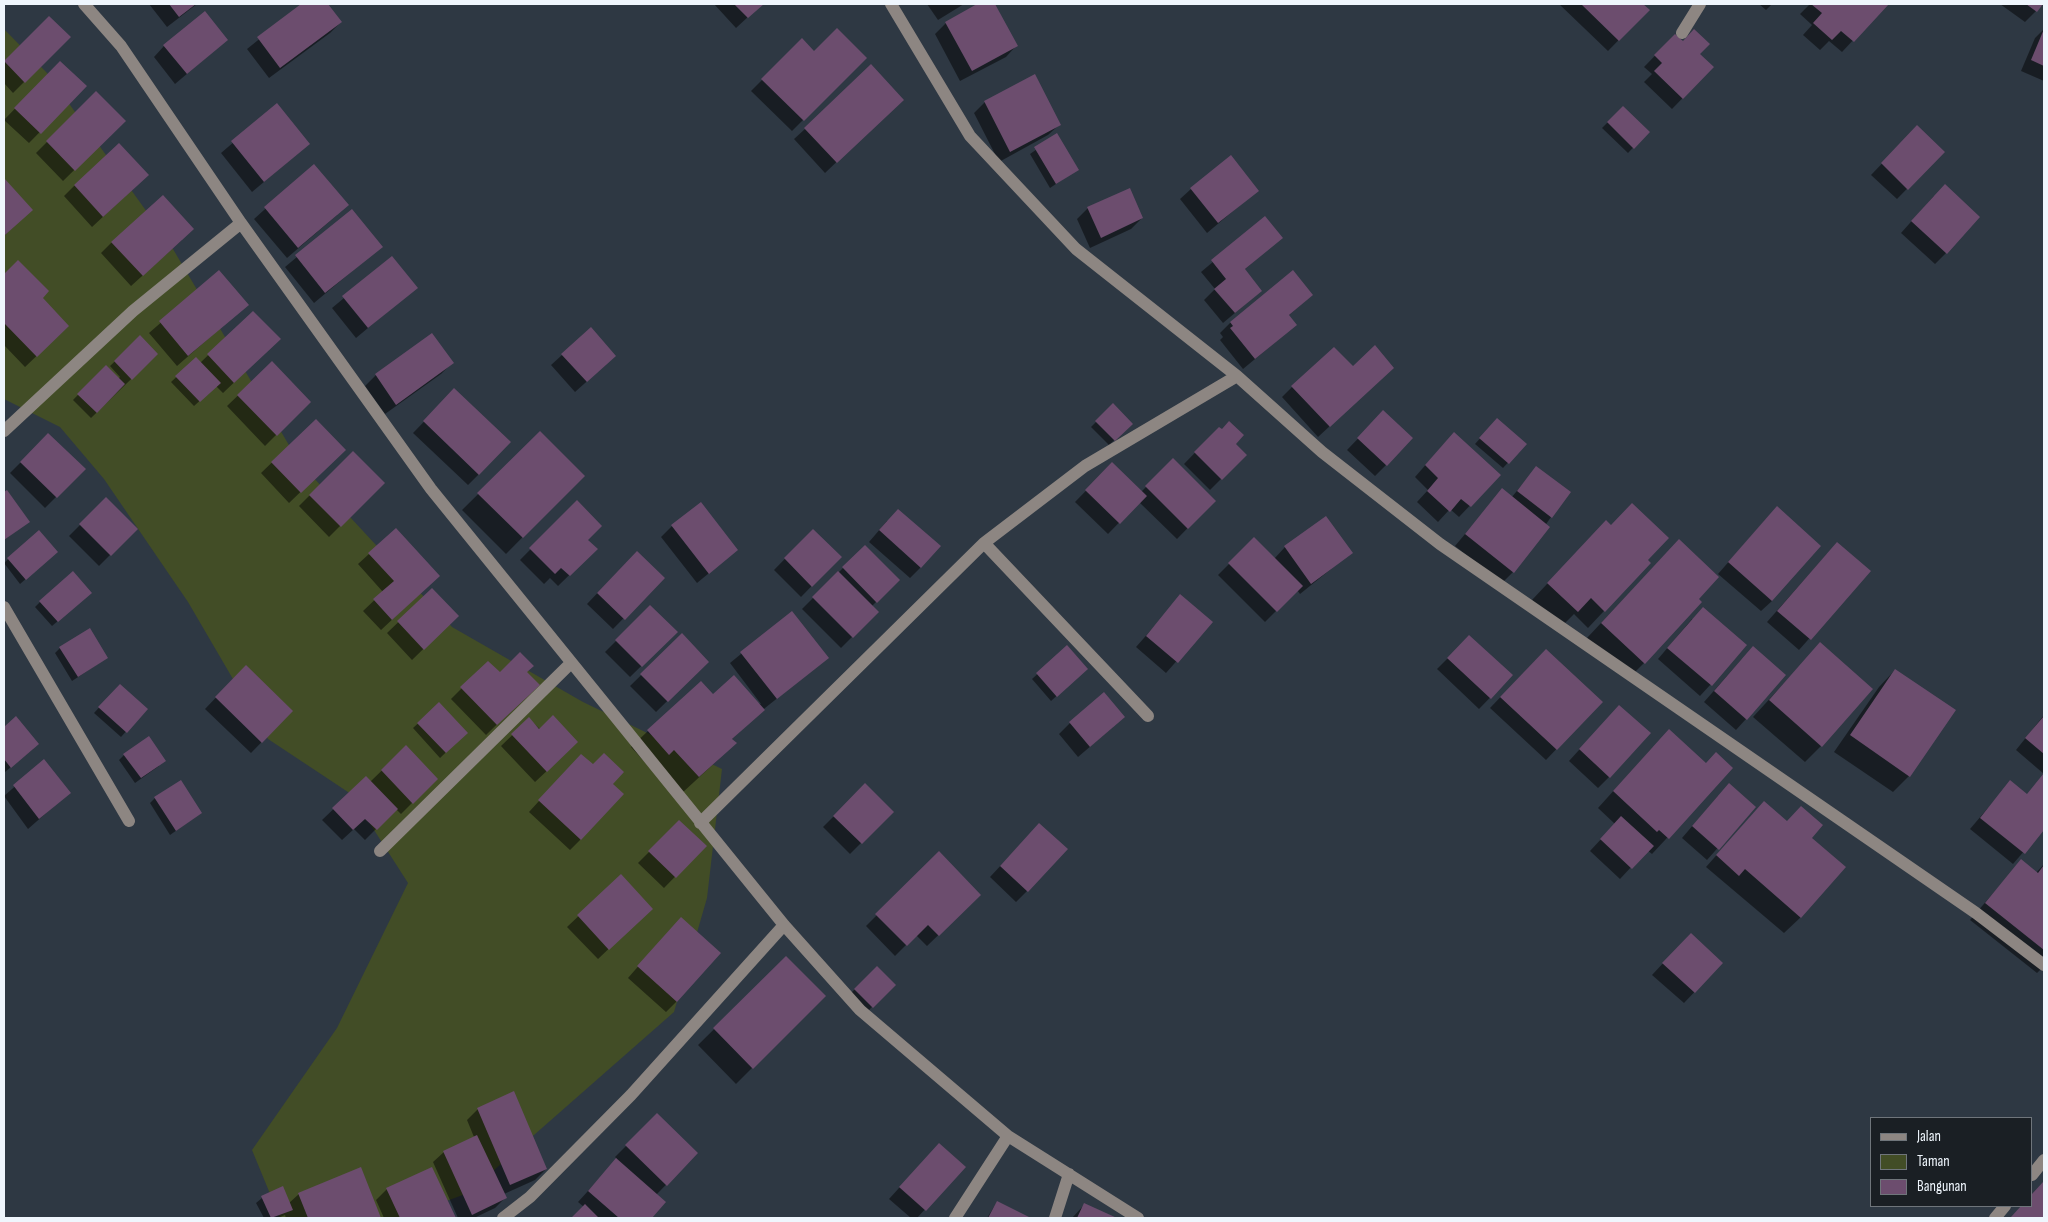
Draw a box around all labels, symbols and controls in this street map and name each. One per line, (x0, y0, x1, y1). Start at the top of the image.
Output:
legend (1870, 1117, 2033, 1207)
text: Jalan (1917, 1127, 1941, 1146)
text: Taman (1917, 1152, 1950, 1171)
text: Bangunan (1917, 1177, 1967, 1196)

